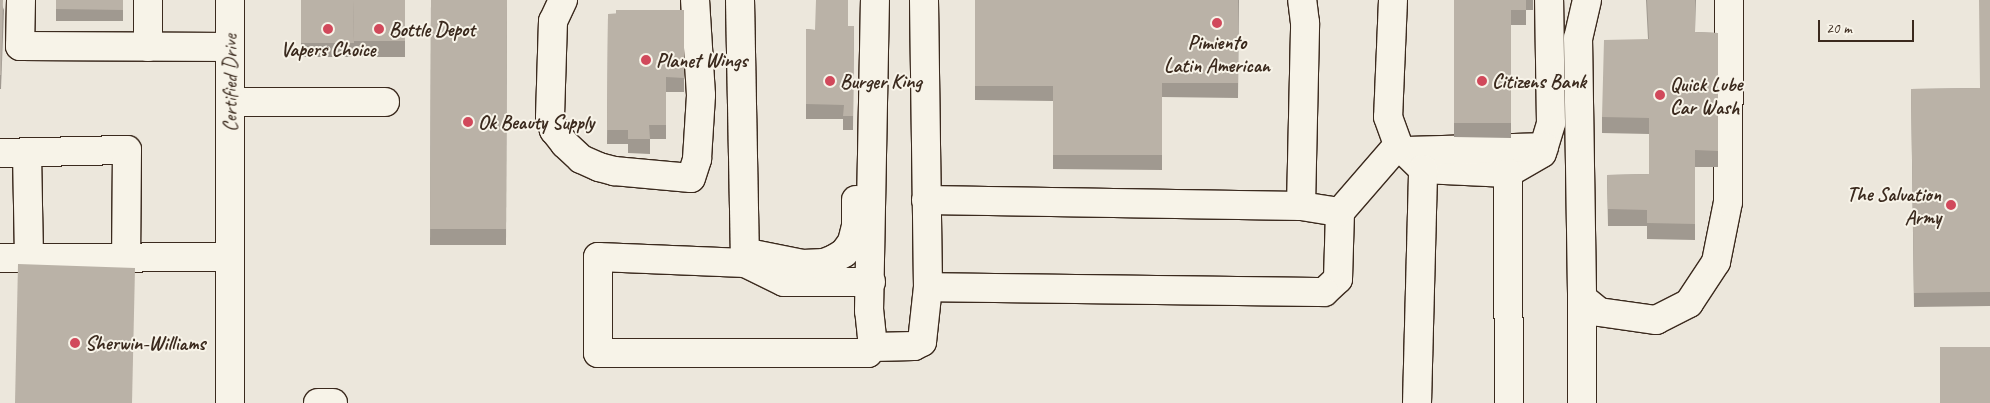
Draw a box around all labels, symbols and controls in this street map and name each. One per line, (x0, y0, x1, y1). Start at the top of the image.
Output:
scale bar (1820, 10, 1916, 42)
place label: Bottle Depot (389, 17, 475, 41)
marker: Pimiento Latin American (1211, 17, 1223, 29)
text: 20 m (1826, 19, 1852, 38)
marker: Vapers Choice (322, 23, 334, 35)
marker: Bottle Depot (373, 23, 385, 35)
place label: Pimiento Latin American (1164, 31, 1270, 78)
street label: Certified Drive (218, 34, 242, 132)
place label: Vapers Choice (280, 37, 376, 61)
place label: Planet Wings (656, 48, 748, 72)
marker: Planet Wings (640, 54, 652, 66)
place label: Burger King (840, 69, 922, 93)
place label: Citizens Bank (1492, 69, 1586, 93)
place label: Quick Lube Car Wash (1670, 72, 1741, 119)
marker: Burger King (824, 75, 836, 87)
marker: Citizens Bank (1476, 75, 1488, 87)
marker: Quick Lube Car Wash (1654, 89, 1666, 101)
place label: Ok Beauty Supply (478, 110, 594, 134)
marker: Ok Beauty Supply (462, 116, 474, 128)
place label: The Salvation Army (1847, 182, 1941, 229)
marker: The Salvation Army (1945, 199, 1957, 211)
place label: Sherwin-Williams (85, 331, 205, 355)
marker: Sherwin-Williams (69, 337, 81, 349)

